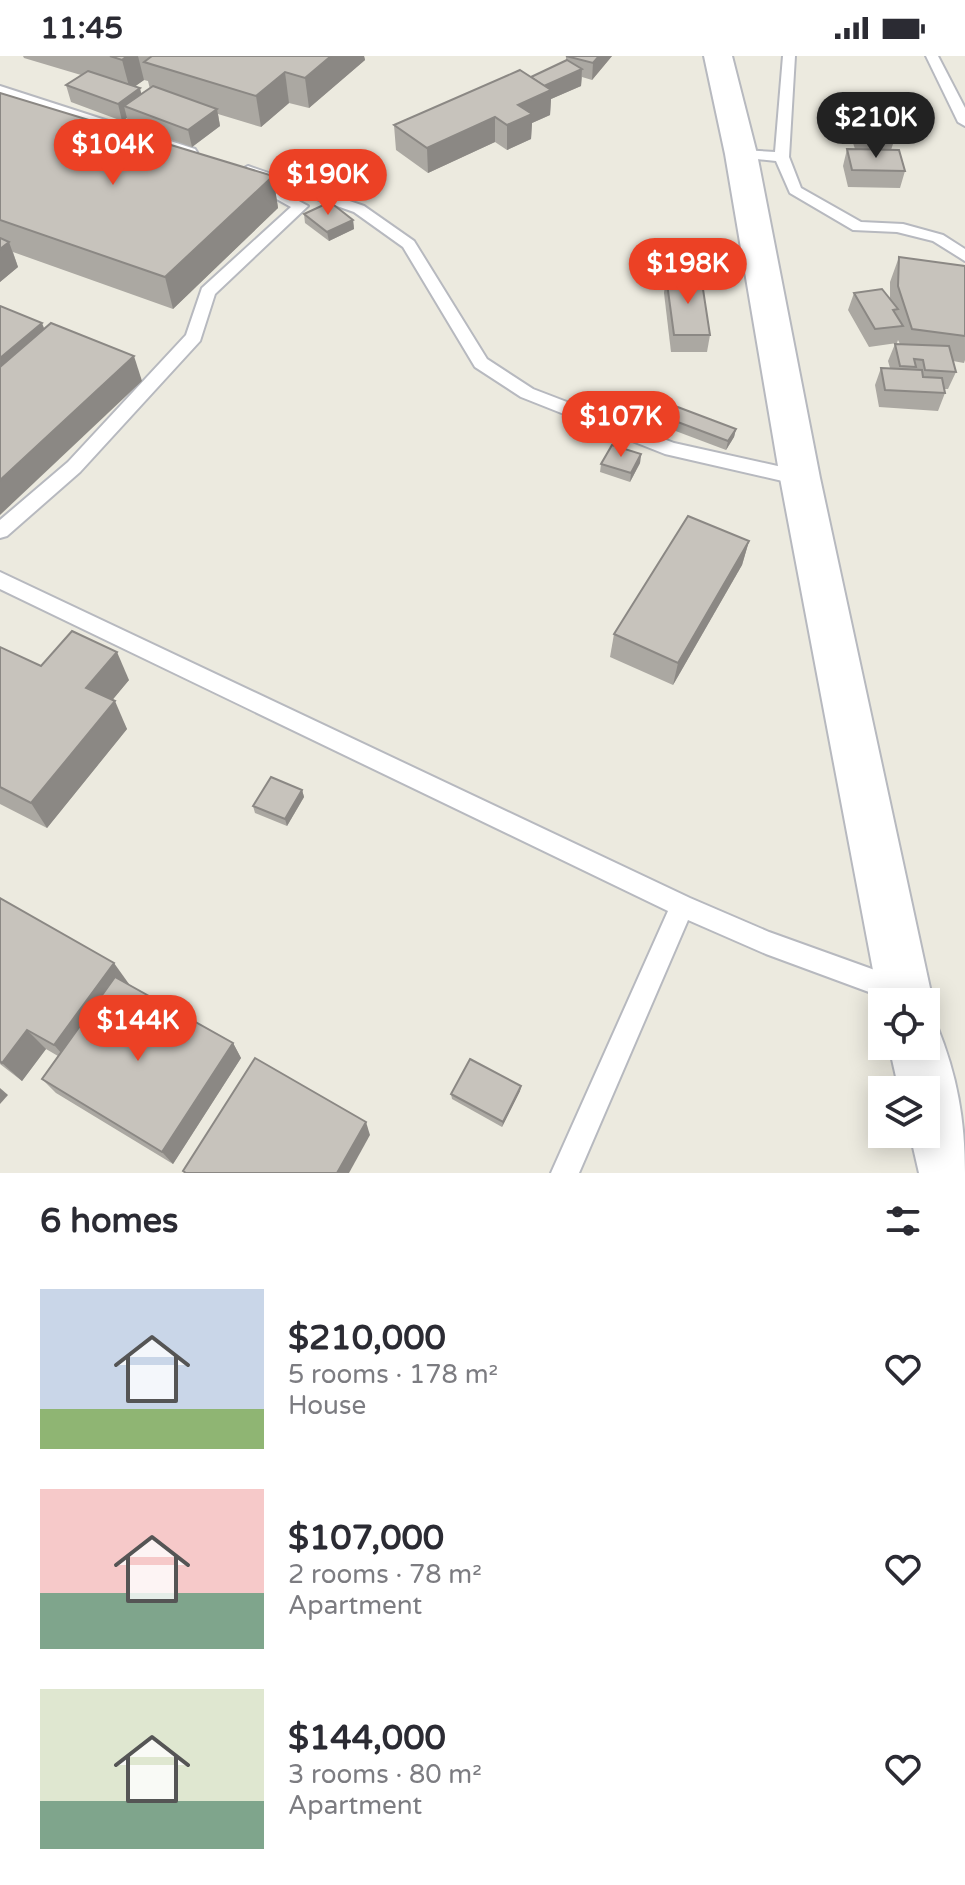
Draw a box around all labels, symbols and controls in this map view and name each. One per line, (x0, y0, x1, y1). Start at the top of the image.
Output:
text: 11:45 (40, 10, 123, 47)
pin: $210K (820, 92, 932, 160)
text: $210K (835, 102, 917, 133)
pin: $104K (57, 119, 169, 187)
text: $104K (72, 129, 154, 160)
pin: $190K (272, 149, 384, 217)
text: $190K (287, 159, 369, 190)
pin: $198K (632, 238, 744, 306)
text: $198K (647, 248, 729, 279)
pin: $107K (565, 391, 677, 459)
text: $107K (580, 401, 662, 432)
map controls (868, 988, 940, 1148)
button: locate (868, 988, 940, 1060)
pin: $144K (82, 995, 194, 1063)
text: $144K (97, 1005, 179, 1036)
button: layers (868, 1076, 940, 1148)
icon: filters (881, 1199, 925, 1243)
text: 6 homes (40, 1201, 178, 1242)
text: $210,000 (288, 1318, 446, 1359)
icon: home (104, 1321, 200, 1417)
icon: heart (881, 1347, 925, 1391)
text: 5 rooms · 178 m² (288, 1359, 498, 1390)
text: House (288, 1390, 366, 1421)
text: $107,000 (288, 1518, 444, 1559)
icon: home (104, 1521, 200, 1617)
icon: heart (881, 1547, 925, 1591)
text: 2 rooms · 78 m² (288, 1559, 482, 1590)
text: Apartment (288, 1590, 422, 1621)
text: $144,000 (288, 1718, 446, 1759)
icon: home (104, 1721, 200, 1817)
icon: heart (881, 1747, 925, 1791)
text: 3 rooms · 80 m² (288, 1759, 482, 1790)
text: Apartment (288, 1790, 422, 1821)

